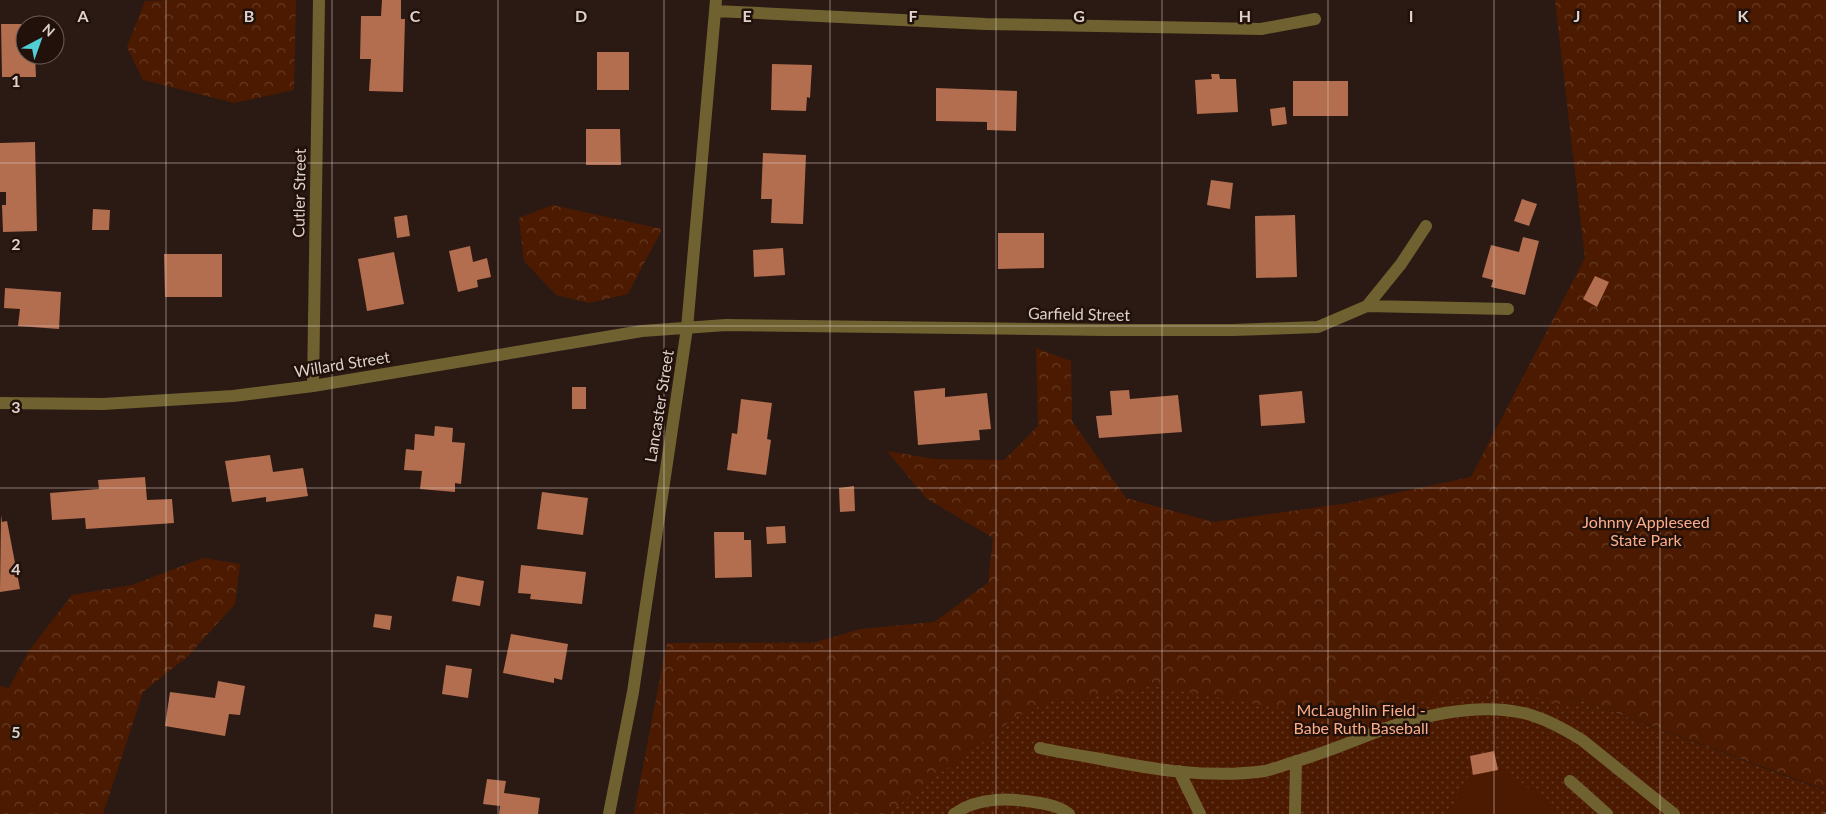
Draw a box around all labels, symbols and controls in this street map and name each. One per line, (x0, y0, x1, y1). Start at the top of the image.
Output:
text: A (76, 6, 89, 25)
text: B (244, 6, 254, 25)
text: C (410, 6, 421, 25)
text: D (575, 6, 587, 25)
text: E (742, 6, 752, 25)
text: F (908, 6, 918, 25)
text: G (1073, 6, 1085, 25)
text: H (1239, 6, 1251, 25)
text: I (1409, 6, 1413, 25)
text: J (1574, 6, 1580, 25)
text: K (1738, 6, 1750, 25)
north arrow (15, 15, 65, 65)
text: N (39, 20, 59, 40)
text: 1 (11, 71, 21, 90)
street label: Cutler Street (288, 148, 309, 238)
text: 2 (11, 234, 21, 253)
street label: Garfield Street (1028, 303, 1130, 324)
street label: Willard Street (293, 347, 391, 380)
street label: Lancaster Street (640, 348, 677, 463)
text: 3 (11, 397, 21, 416)
park label: Johnny Appleseed State Park (1582, 512, 1710, 549)
text: 4 (11, 559, 21, 578)
park label: McLaughlin Field - Babe Ruth Baseball (1293, 700, 1429, 737)
text: 5 (11, 722, 21, 741)

